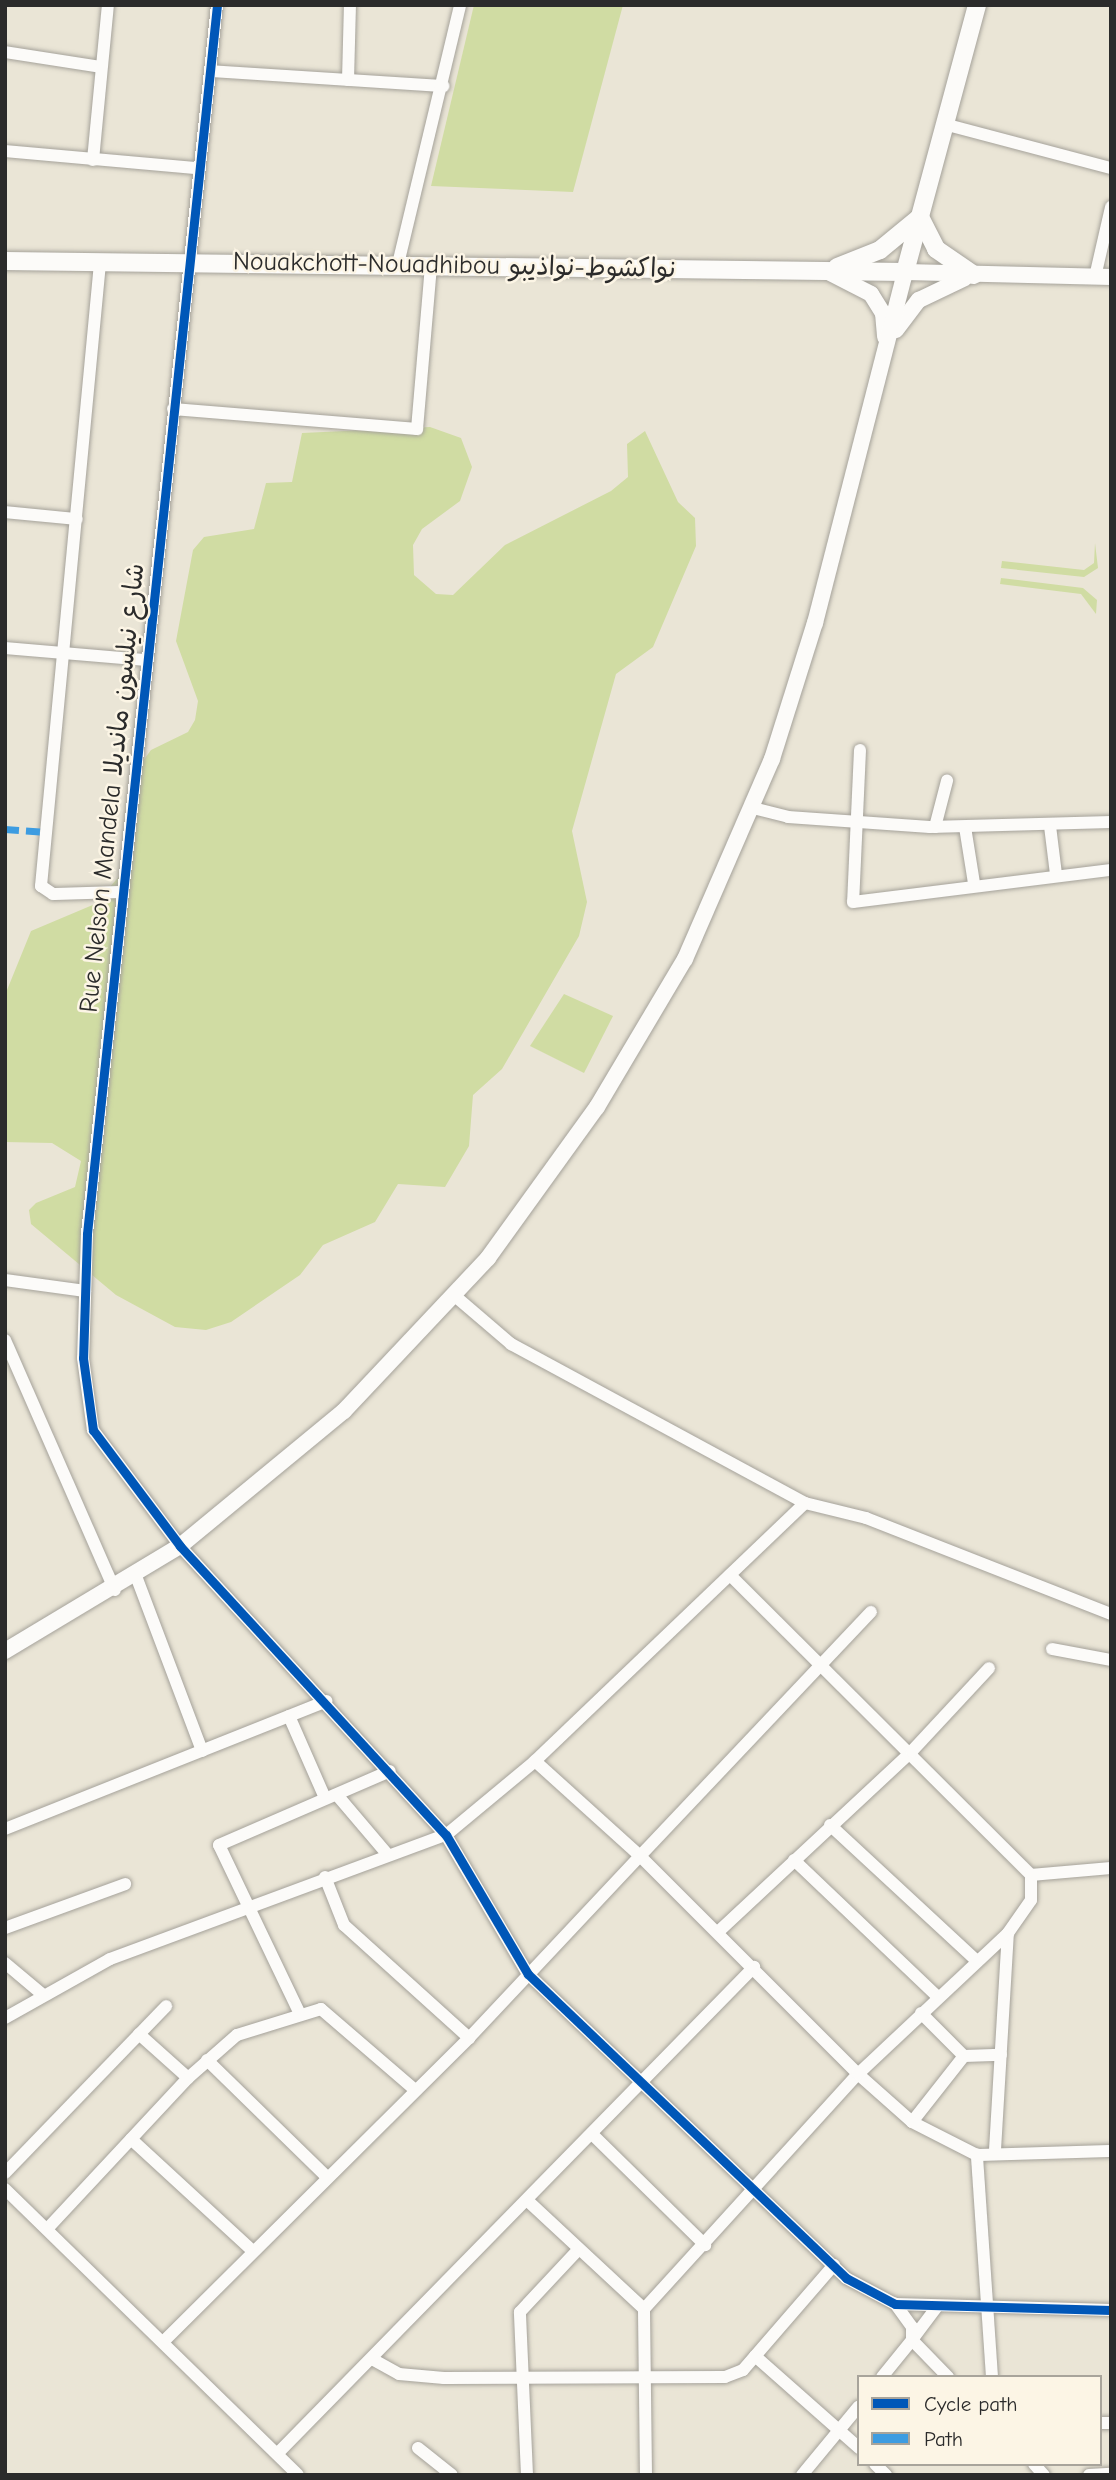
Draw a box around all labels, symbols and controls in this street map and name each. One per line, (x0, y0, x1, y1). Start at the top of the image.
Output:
street label: Nouakchott-Nouadhibou نواكشوط-نواذيبو (233, 247, 677, 285)
street label: Rue Nelson Mandela شارع نيلسون مانديلا (74, 562, 152, 1014)
legend (857, 2375, 1102, 2466)
text: Cycle path (924, 2392, 1017, 2416)
text: Path (924, 2427, 963, 2451)

